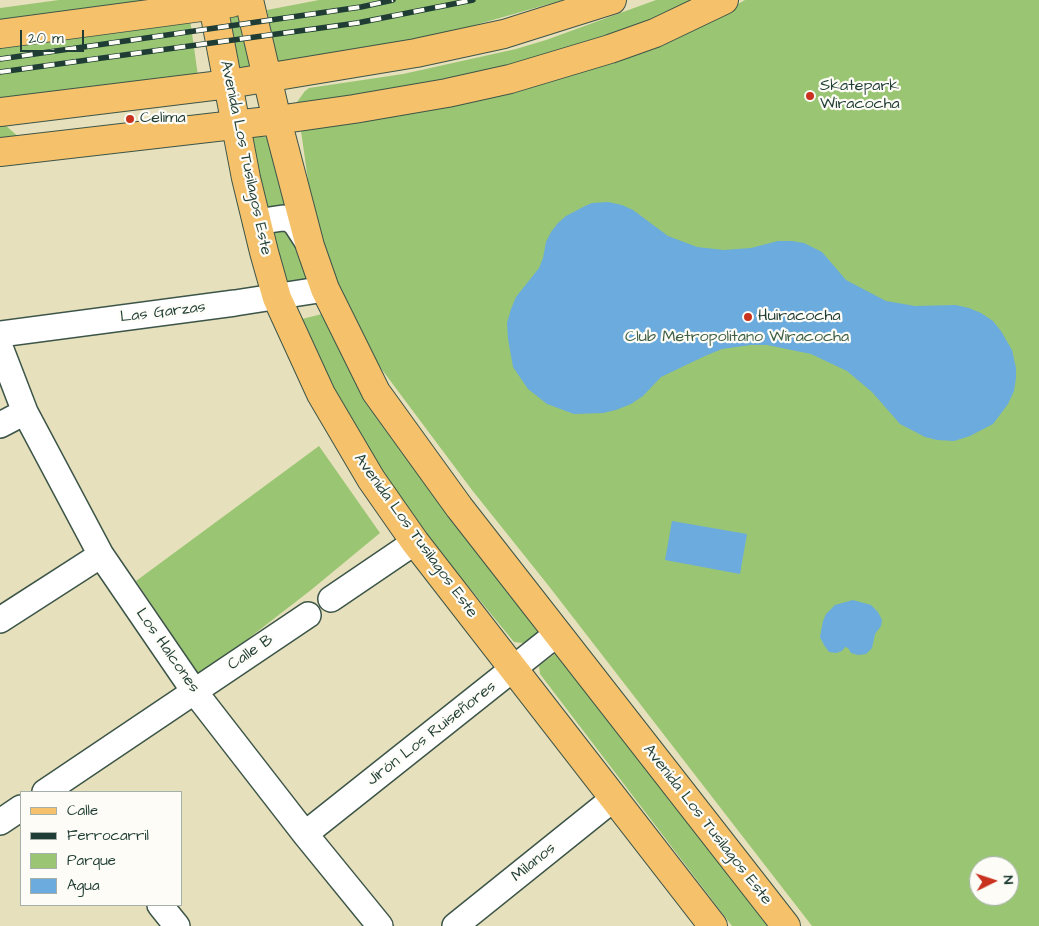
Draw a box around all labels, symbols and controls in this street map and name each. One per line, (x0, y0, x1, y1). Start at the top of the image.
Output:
scale bar (22, 20, 86, 52)
text: 20 m (28, 28, 64, 49)
street label: Avenida Los Tusilagos Este (215, 59, 275, 257)
place label: Skatepark Wiracocha (820, 77, 900, 115)
marker: Skatepark Wiracocha (804, 90, 816, 102)
place label: Celima (140, 109, 186, 129)
marker: Celima (124, 113, 136, 125)
street label: Las Garzas (119, 298, 207, 328)
place label: Huiracocha (758, 307, 841, 327)
marker: Huiracocha (742, 311, 754, 323)
park label: Club Metropolitano Wiracocha (625, 328, 849, 348)
street label: Avenida Los Tusilagos Este (349, 450, 481, 622)
street label: Los Halcones (131, 605, 203, 697)
street label: Calle B (225, 631, 277, 675)
street label: Jirón Los Ruiseñores (364, 678, 500, 790)
street label: Avenida Los Tusilagos Este (638, 741, 776, 909)
legend (20, 791, 182, 906)
text: Calle (67, 800, 98, 821)
text: Ferrocarril (67, 825, 149, 846)
street label: Milanos (508, 839, 560, 887)
text: Parque (67, 850, 116, 871)
north arrow (969, 856, 1019, 906)
text: Agua (67, 875, 100, 896)
text: N (998, 875, 1018, 885)

